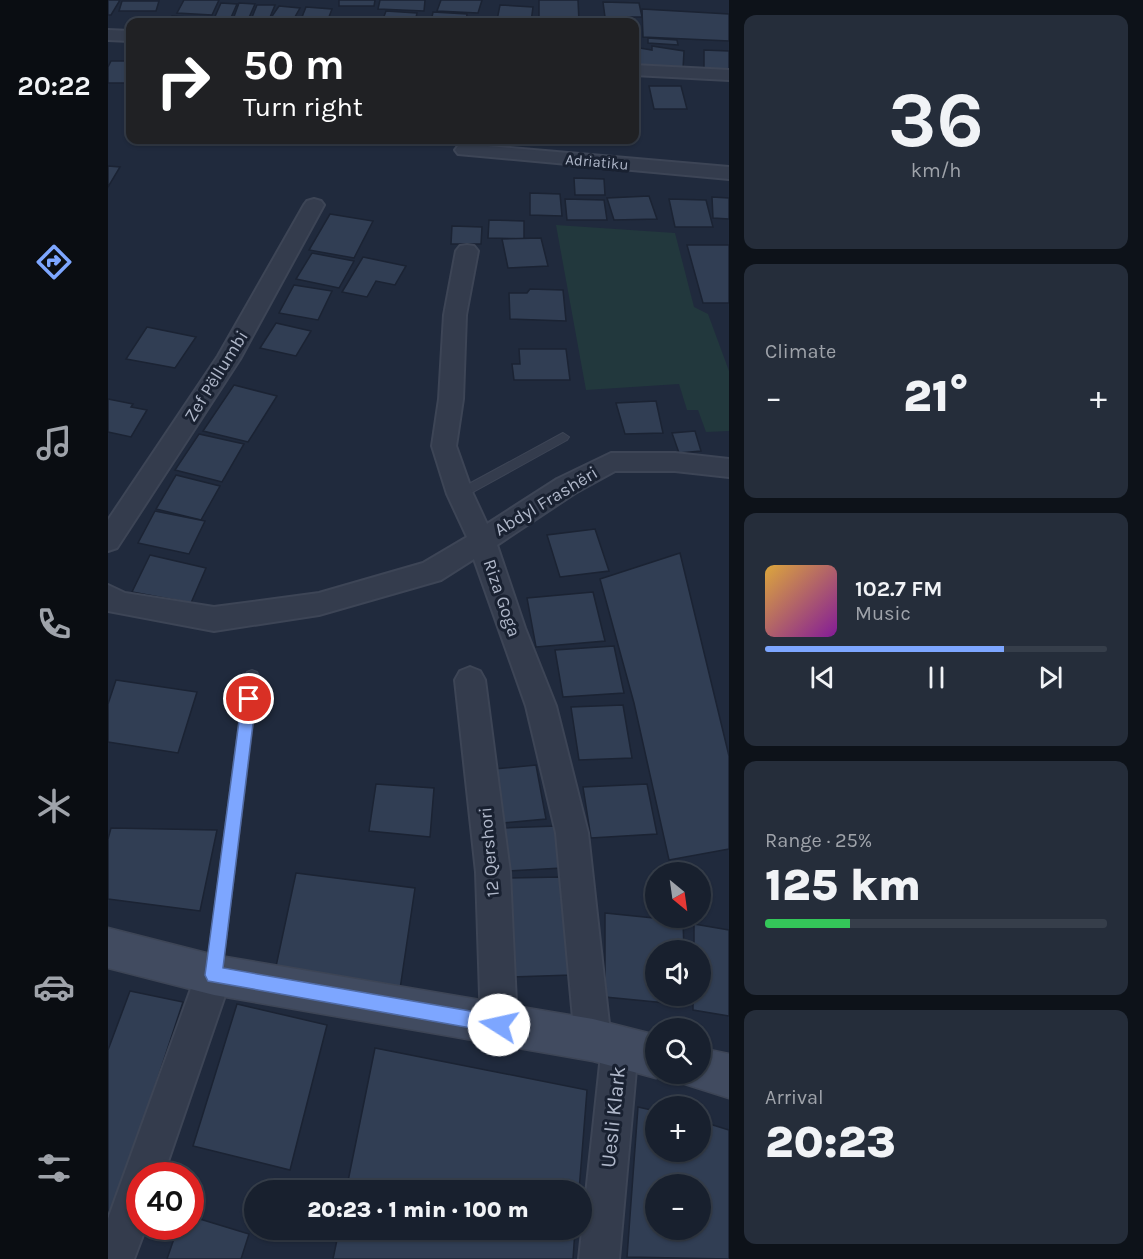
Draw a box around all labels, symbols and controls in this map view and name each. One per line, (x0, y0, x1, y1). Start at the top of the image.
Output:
text: 50 m (243, 40, 345, 90)
icon: right (144, 42, 222, 120)
text: 20:22 (17, 70, 91, 102)
text: 36 (888, 74, 984, 166)
text: Turn right (243, 91, 363, 123)
street label: Adriatiku (565, 150, 629, 174)
text: km/h (911, 159, 961, 182)
icon: directions (33, 241, 75, 283)
street label: Zef Pëllumbi (179, 326, 253, 426)
text: Climate (765, 340, 836, 363)
text: 21° (903, 370, 969, 422)
text: − (765, 378, 782, 416)
text: + (1090, 378, 1107, 416)
icon: music (33, 422, 75, 464)
street label: Abdyl Frashëri (490, 462, 602, 540)
street label: Riza Goga (478, 556, 526, 640)
text: 102.7 FM (855, 576, 943, 602)
text: Music (855, 602, 911, 625)
icon: phone (33, 603, 75, 645)
icon: previous (806, 661, 839, 694)
icon: pause (920, 661, 953, 694)
icon: next (1034, 661, 1067, 694)
pin (223, 673, 274, 724)
icon: arrive (232, 682, 265, 715)
icon: climate (33, 785, 75, 827)
street label: 12 Qershori (474, 806, 504, 898)
text: Range · 25% (765, 829, 872, 852)
text: 125 km (765, 859, 921, 911)
north arrow (645, 862, 711, 928)
map controls (645, 862, 711, 1240)
button: sound (645, 940, 711, 1006)
icon: car (33, 966, 75, 1008)
position arrow (467, 993, 531, 1057)
button: search (645, 1018, 711, 1084)
street label: Uesli Klark (596, 1065, 630, 1169)
text: Arrival (765, 1086, 824, 1109)
button: + (645, 1096, 711, 1162)
text: 20:23 (765, 1116, 896, 1168)
icon: filters (33, 1147, 75, 1189)
speed limit sign: 40 (126, 1162, 204, 1240)
button: − (645, 1174, 711, 1240)
text: 20:23 · 1 min · 100 m (307, 1197, 529, 1223)

